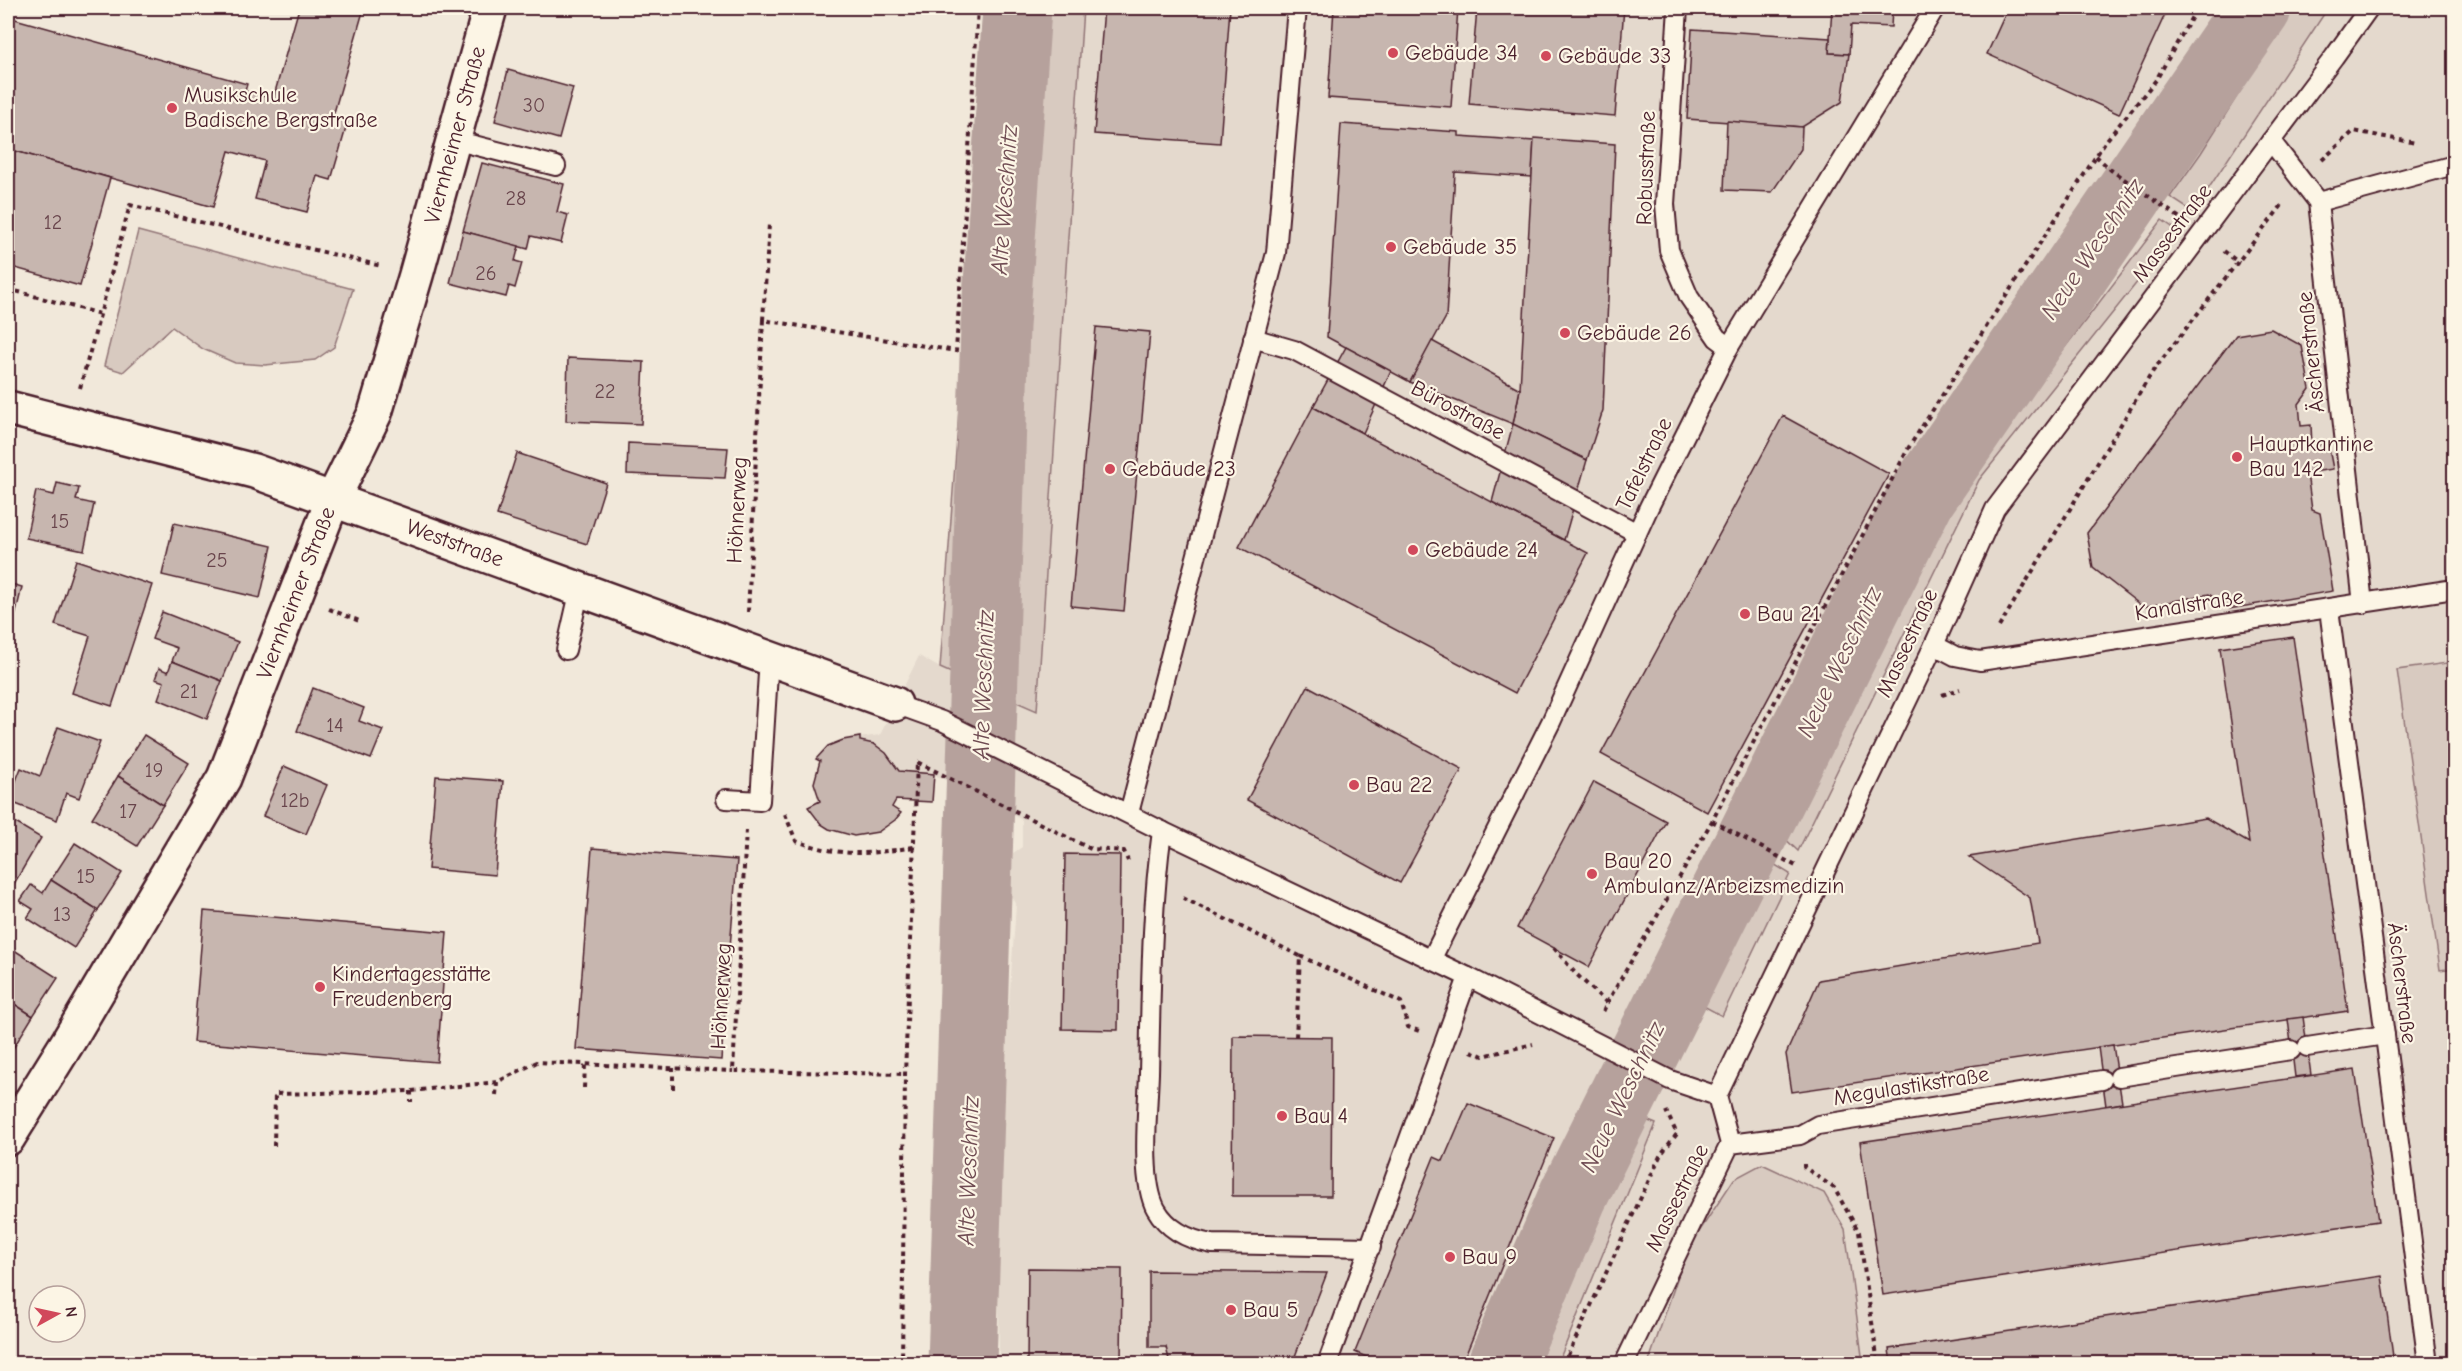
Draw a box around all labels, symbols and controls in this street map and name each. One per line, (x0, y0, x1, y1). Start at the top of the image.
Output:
place label: Gebäude 34 (1405, 40, 1518, 66)
street label: Viernheimer Straße (419, 43, 491, 227)
place label: Gebäude 33 (1558, 43, 1671, 69)
marker: Gebäude 34 (1386, 46, 1400, 60)
marker: Gebäude 33 (1539, 49, 1553, 63)
place label: Musikschule Badische Bergstraße (184, 82, 378, 133)
house number: 30 (523, 94, 545, 117)
marker: Musikschule Badische Bergstraße (165, 101, 179, 115)
street label: Robusstraße (1631, 110, 1661, 226)
water label: Alte Weschnitz (985, 124, 1023, 276)
water label: Neue Weschnitz (2035, 173, 2150, 325)
street label: Massestraße (2126, 179, 2218, 287)
house number: 28 (506, 187, 526, 210)
house number: 12 (44, 211, 62, 234)
place label: Gebäude 35 (1403, 234, 1517, 260)
marker: Gebäude 35 (1384, 240, 1398, 254)
house number: 26 (475, 262, 497, 285)
street label: Äscherstraße (2292, 290, 2330, 414)
place label: Gebäude 26 (1577, 320, 1692, 346)
marker: Gebäude 26 (1558, 326, 1572, 340)
street label: Bürostraße (1407, 374, 1509, 446)
house number: 22 (595, 380, 615, 403)
street label: Tafelstraße (1610, 413, 1678, 515)
place label: Hauptkantine Bau 142 (2249, 431, 2373, 482)
marker: Hauptkantine Bau 142 (2230, 450, 2244, 464)
street label: Höhnerweg (721, 456, 753, 564)
place label: Gebäude 23 (1122, 456, 1236, 482)
marker: Gebäude 23 (1103, 462, 1117, 476)
street label: Viernheimer Straße (251, 503, 341, 683)
house number: 15 (51, 510, 69, 533)
street label: Weststraße (403, 513, 507, 573)
place label: Gebäude 24 (1425, 537, 1538, 563)
marker: Gebäude 24 (1406, 543, 1420, 557)
house number: 25 (206, 549, 228, 572)
water label: Neue Weschnitz (1791, 582, 1888, 742)
street label: Kanalstraße (2133, 584, 2245, 626)
street label: Massestraße (1871, 585, 1943, 701)
place label: Bau 21 (1757, 601, 1821, 627)
marker: Bau 21 (1738, 607, 1752, 621)
water label: Alte Weschnitz (966, 609, 1000, 761)
house number: 21 (180, 680, 198, 703)
house number: 14 (326, 714, 344, 737)
house number: 19 (145, 759, 163, 782)
place label: Bau 22 (1366, 772, 1433, 798)
marker: Bau 22 (1347, 778, 1361, 792)
house number: 12b (280, 789, 310, 812)
house number: 17 (119, 800, 137, 823)
place label: Bau 20 Ambulanz/Arbeizsmedizin (1604, 848, 1845, 899)
house number: 15 (77, 865, 95, 888)
marker: Bau 20 Ambulanz/Arbeizsmedizin (1585, 867, 1599, 881)
house number: 13 (53, 903, 71, 926)
street label: Äscherstraße (2382, 921, 2422, 1045)
street label: Höhnerweg (705, 942, 737, 1050)
place label: Kindertagesstätte Freudenberg (332, 961, 491, 1012)
marker: Kindertagesstätte Freudenberg (313, 980, 327, 994)
water label: Neue Weschnitz (1574, 1017, 1671, 1177)
street label: Megulastikstraße (1831, 1061, 1991, 1111)
water label: Alte Weschnitz (951, 1095, 985, 1247)
place label: Bau 4 (1294, 1103, 1348, 1129)
marker: Bau 4 (1275, 1109, 1289, 1123)
street label: Massestraße (1640, 1140, 1714, 1256)
place label: Bau 9 (1462, 1244, 1517, 1270)
marker: Bau 9 (1443, 1250, 1457, 1264)
north arrow (27, 1284, 87, 1344)
place label: Bau 5 (1243, 1297, 1299, 1323)
marker: Bau 5 (1224, 1303, 1238, 1317)
text: N (61, 1306, 81, 1318)

